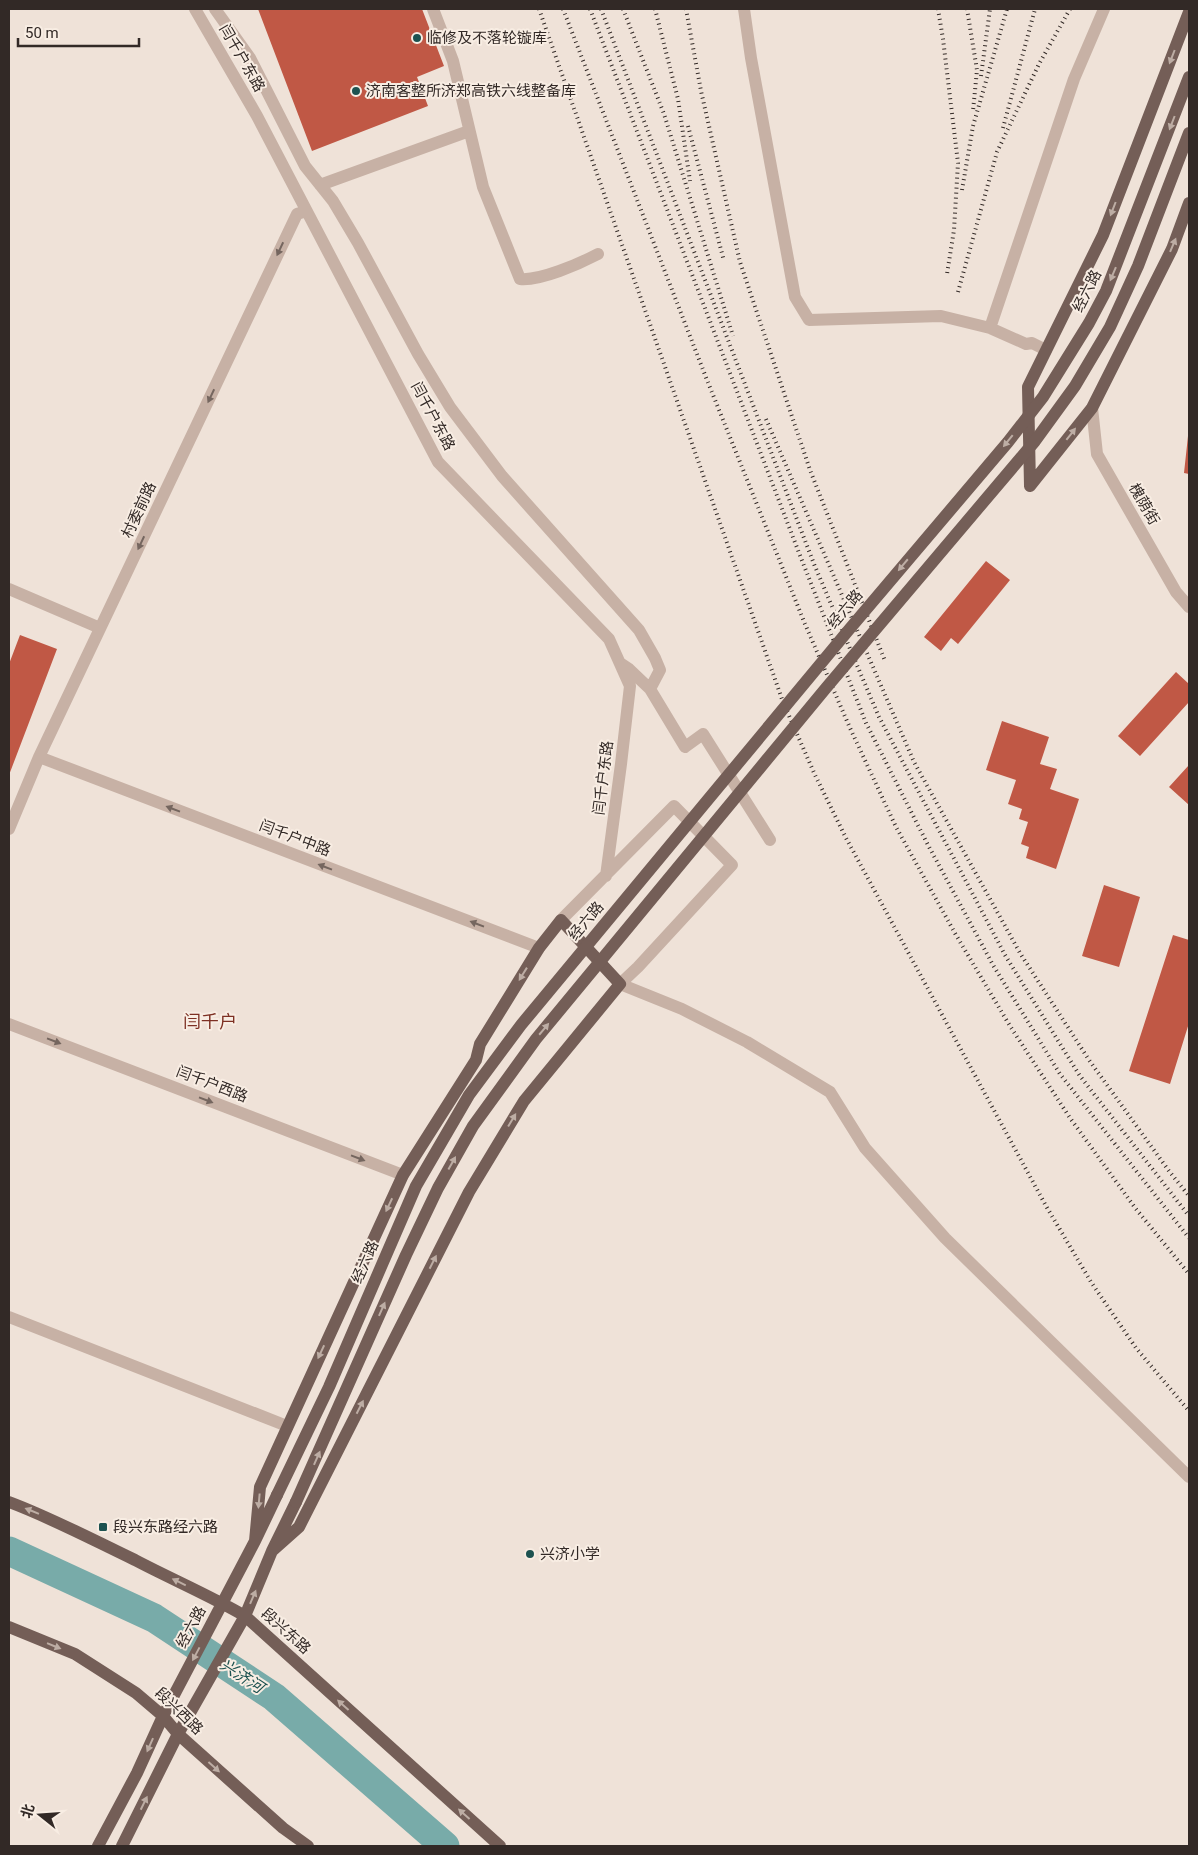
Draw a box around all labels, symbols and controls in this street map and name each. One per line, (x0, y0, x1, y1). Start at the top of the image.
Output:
scale bar (18, 15, 139, 47)
street label: 闫千户东路 (215, 21, 269, 95)
text: 50 m (25, 24, 59, 42)
place label: 临修及不落轮镟库 (427, 29, 547, 47)
marker: 临修及不落轮镟库 (411, 32, 423, 44)
one-way arrow (1168, 50, 1175, 65)
place label: 济南客整所济郑高铁六线整备库 (366, 82, 576, 100)
marker: 济南客整所济郑高铁六线整备库 (350, 85, 362, 97)
one-way arrow (1168, 116, 1176, 131)
one-way arrow (1109, 202, 1117, 216)
one-way arrow (1169, 238, 1177, 253)
one-way arrow (276, 242, 284, 256)
street label: 经六路 (1069, 267, 1105, 315)
one-way arrow (1109, 267, 1117, 282)
street label: 闫千户东路 (407, 379, 459, 453)
one-way arrow (206, 389, 214, 403)
one-way arrow (1066, 428, 1077, 441)
one-way arrow (1003, 434, 1014, 447)
street label: 村委前路 (118, 479, 160, 541)
street label: 槐荫街 (1125, 480, 1163, 528)
one-way arrow (137, 536, 145, 550)
one-way arrow (898, 559, 909, 572)
street label: 经六路 (824, 586, 866, 632)
street label: 闫千户东路 (589, 740, 617, 816)
one-way arrow (166, 805, 181, 812)
street label: 闫千户中路 (257, 816, 333, 860)
one-way arrow (318, 862, 332, 870)
street label: 经六路 (565, 898, 607, 944)
one-way arrow (470, 920, 484, 928)
one-way arrow (518, 968, 527, 981)
district label: 闫千户 (183, 1011, 237, 1032)
one-way arrow (539, 1023, 550, 1036)
one-way arrow (47, 1038, 61, 1046)
street label: 闫千户西路 (174, 1062, 250, 1106)
one-way arrow (199, 1096, 214, 1104)
one-way arrow (508, 1113, 517, 1126)
one-way arrow (351, 1154, 366, 1162)
one-way arrow (448, 1155, 456, 1170)
one-way arrow (385, 1198, 393, 1212)
street label: 经六路 (348, 1238, 382, 1286)
one-way arrow (429, 1255, 437, 1269)
one-way arrow (379, 1302, 387, 1316)
one-way arrow (317, 1345, 325, 1359)
one-way arrow (356, 1400, 364, 1414)
one-way arrow (314, 1451, 322, 1465)
one-way arrow (254, 1494, 262, 1510)
one-way arrow (24, 1507, 39, 1515)
place label: 段兴东路经六路 (113, 1518, 218, 1536)
marker: 段兴东路经六路 (97, 1521, 109, 1533)
place label: 兴济小学 (540, 1545, 600, 1563)
marker: 兴济小学 (524, 1548, 536, 1560)
one-way arrow (171, 1577, 186, 1586)
one-way arrow (249, 1590, 257, 1604)
street label: 经六路 (172, 1603, 210, 1651)
street label: 段兴东路 (258, 1604, 314, 1658)
one-way arrow (47, 1642, 61, 1650)
one-way arrow (192, 1646, 200, 1661)
water label: 兴济河 (217, 1655, 270, 1699)
street label: 段兴西路 (151, 1684, 207, 1738)
one-way arrow (338, 1699, 350, 1711)
one-way arrow (145, 1738, 153, 1752)
one-way arrow (208, 1761, 221, 1772)
north arrow (15, 1790, 65, 1840)
one-way arrow (141, 1796, 149, 1810)
text: 北 (18, 1802, 37, 1820)
one-way arrow (457, 1808, 470, 1819)

